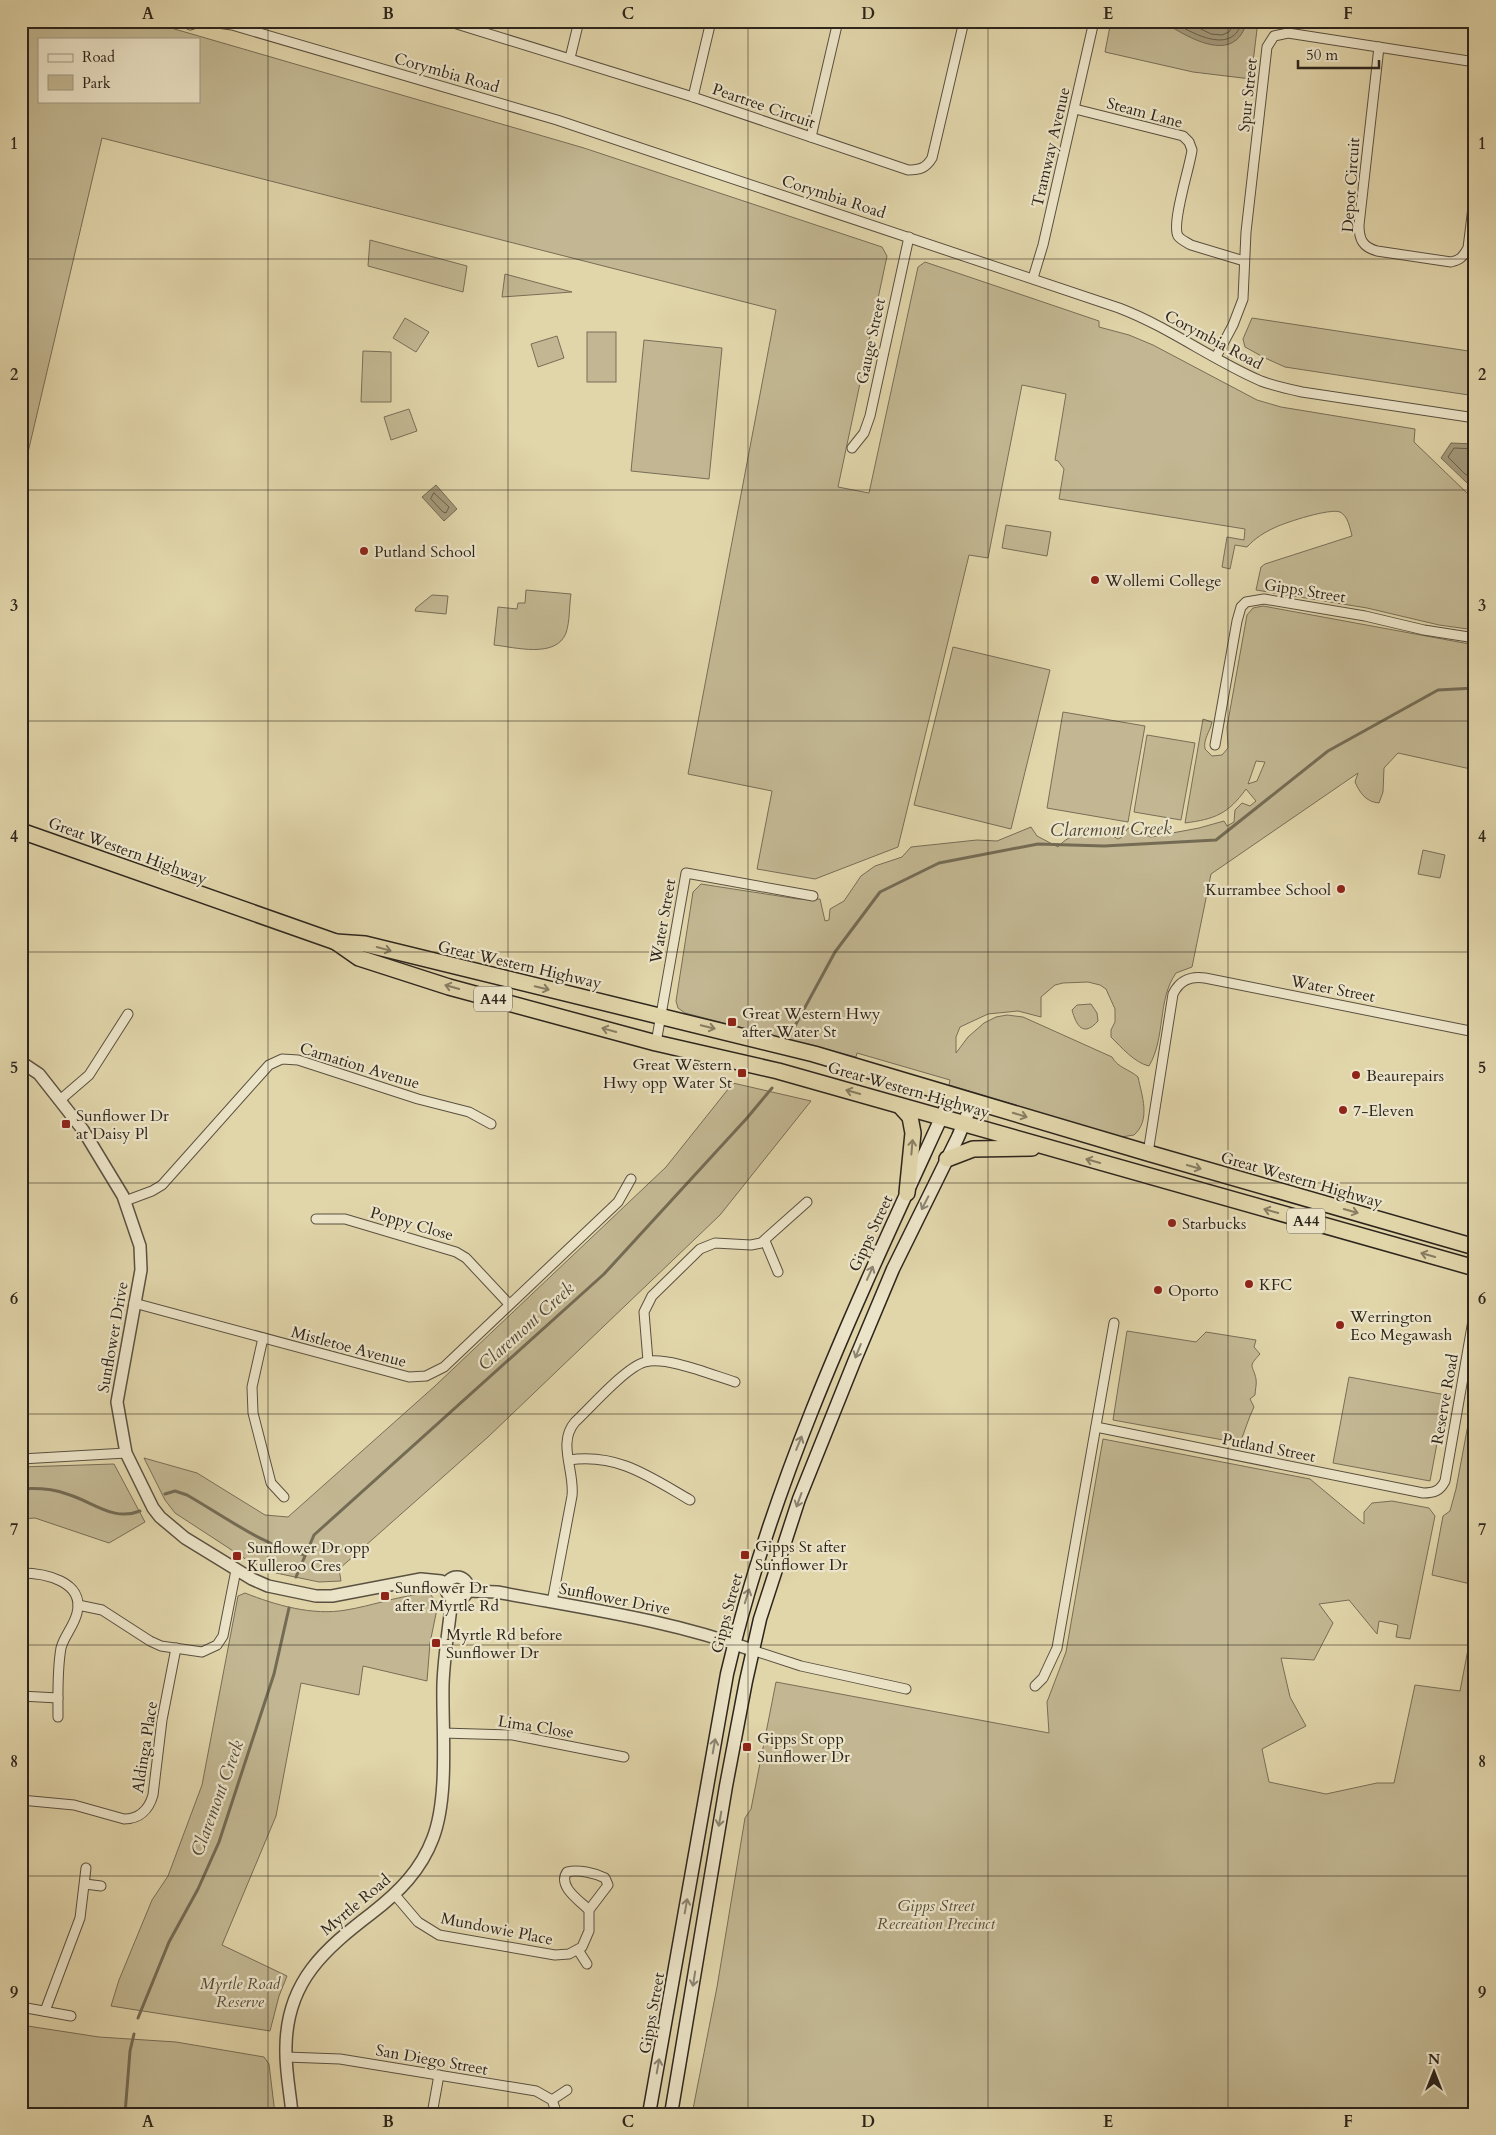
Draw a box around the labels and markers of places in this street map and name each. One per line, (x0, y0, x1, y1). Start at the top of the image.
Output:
place label: Putland School (374, 541, 476, 563)
marker: Putland School (358, 545, 370, 557)
place label: Wollemi College (1104, 570, 1222, 592)
marker: Wollemi College (1089, 574, 1101, 586)
place label: Kurrambee School (1205, 879, 1331, 901)
marker: Kurrambee School (1335, 883, 1347, 895)
place label: Great Western Hwy after Water St (742, 1003, 881, 1043)
marker: Great Western Hwy after Water St (726, 1016, 738, 1028)
place label: Great Western Hwy opp Water St (603, 1054, 732, 1094)
place label: Beaurepairs (1366, 1065, 1444, 1087)
marker: Great Western Hwy opp Water St (736, 1067, 748, 1079)
marker: Beaurepairs (1350, 1069, 1362, 1081)
place label: 7-Eleven (1353, 1100, 1414, 1122)
marker: 7-Eleven (1337, 1104, 1349, 1116)
place label: Sunflower Dr at Daisy Pl (76, 1105, 169, 1145)
marker: Sunflower Dr at Daisy Pl (60, 1118, 72, 1130)
place label: Starbucks (1182, 1213, 1246, 1235)
marker: Starbucks (1166, 1217, 1178, 1229)
place label: KFC (1259, 1274, 1292, 1296)
marker: KFC (1243, 1278, 1255, 1290)
place label: Oporto (1168, 1280, 1219, 1302)
marker: Oporto (1152, 1284, 1164, 1296)
place label: Werrington Eco Megawash (1349, 1306, 1452, 1346)
marker: Werrington Eco Megawash (1334, 1319, 1346, 1331)
place label: Gipps St after Sunflower Dr (755, 1536, 848, 1576)
place label: Sunflower Dr opp Kulleroo Cres (247, 1537, 370, 1577)
marker: Gipps St after Sunflower Dr (739, 1549, 751, 1561)
marker: Sunflower Dr opp Kulleroo Cres (231, 1550, 243, 1562)
place label: Sunflower Dr after Myrtle Rd (395, 1577, 499, 1617)
marker: Sunflower Dr after Myrtle Rd (379, 1590, 391, 1602)
place label: Myrtle Rd before Sunflower Dr (446, 1624, 562, 1664)
marker: Myrtle Rd before Sunflower Dr (430, 1637, 442, 1649)
place label: Gipps St opp Sunflower Dr (757, 1728, 850, 1768)
marker: Gipps St opp Sunflower Dr (741, 1741, 753, 1753)

